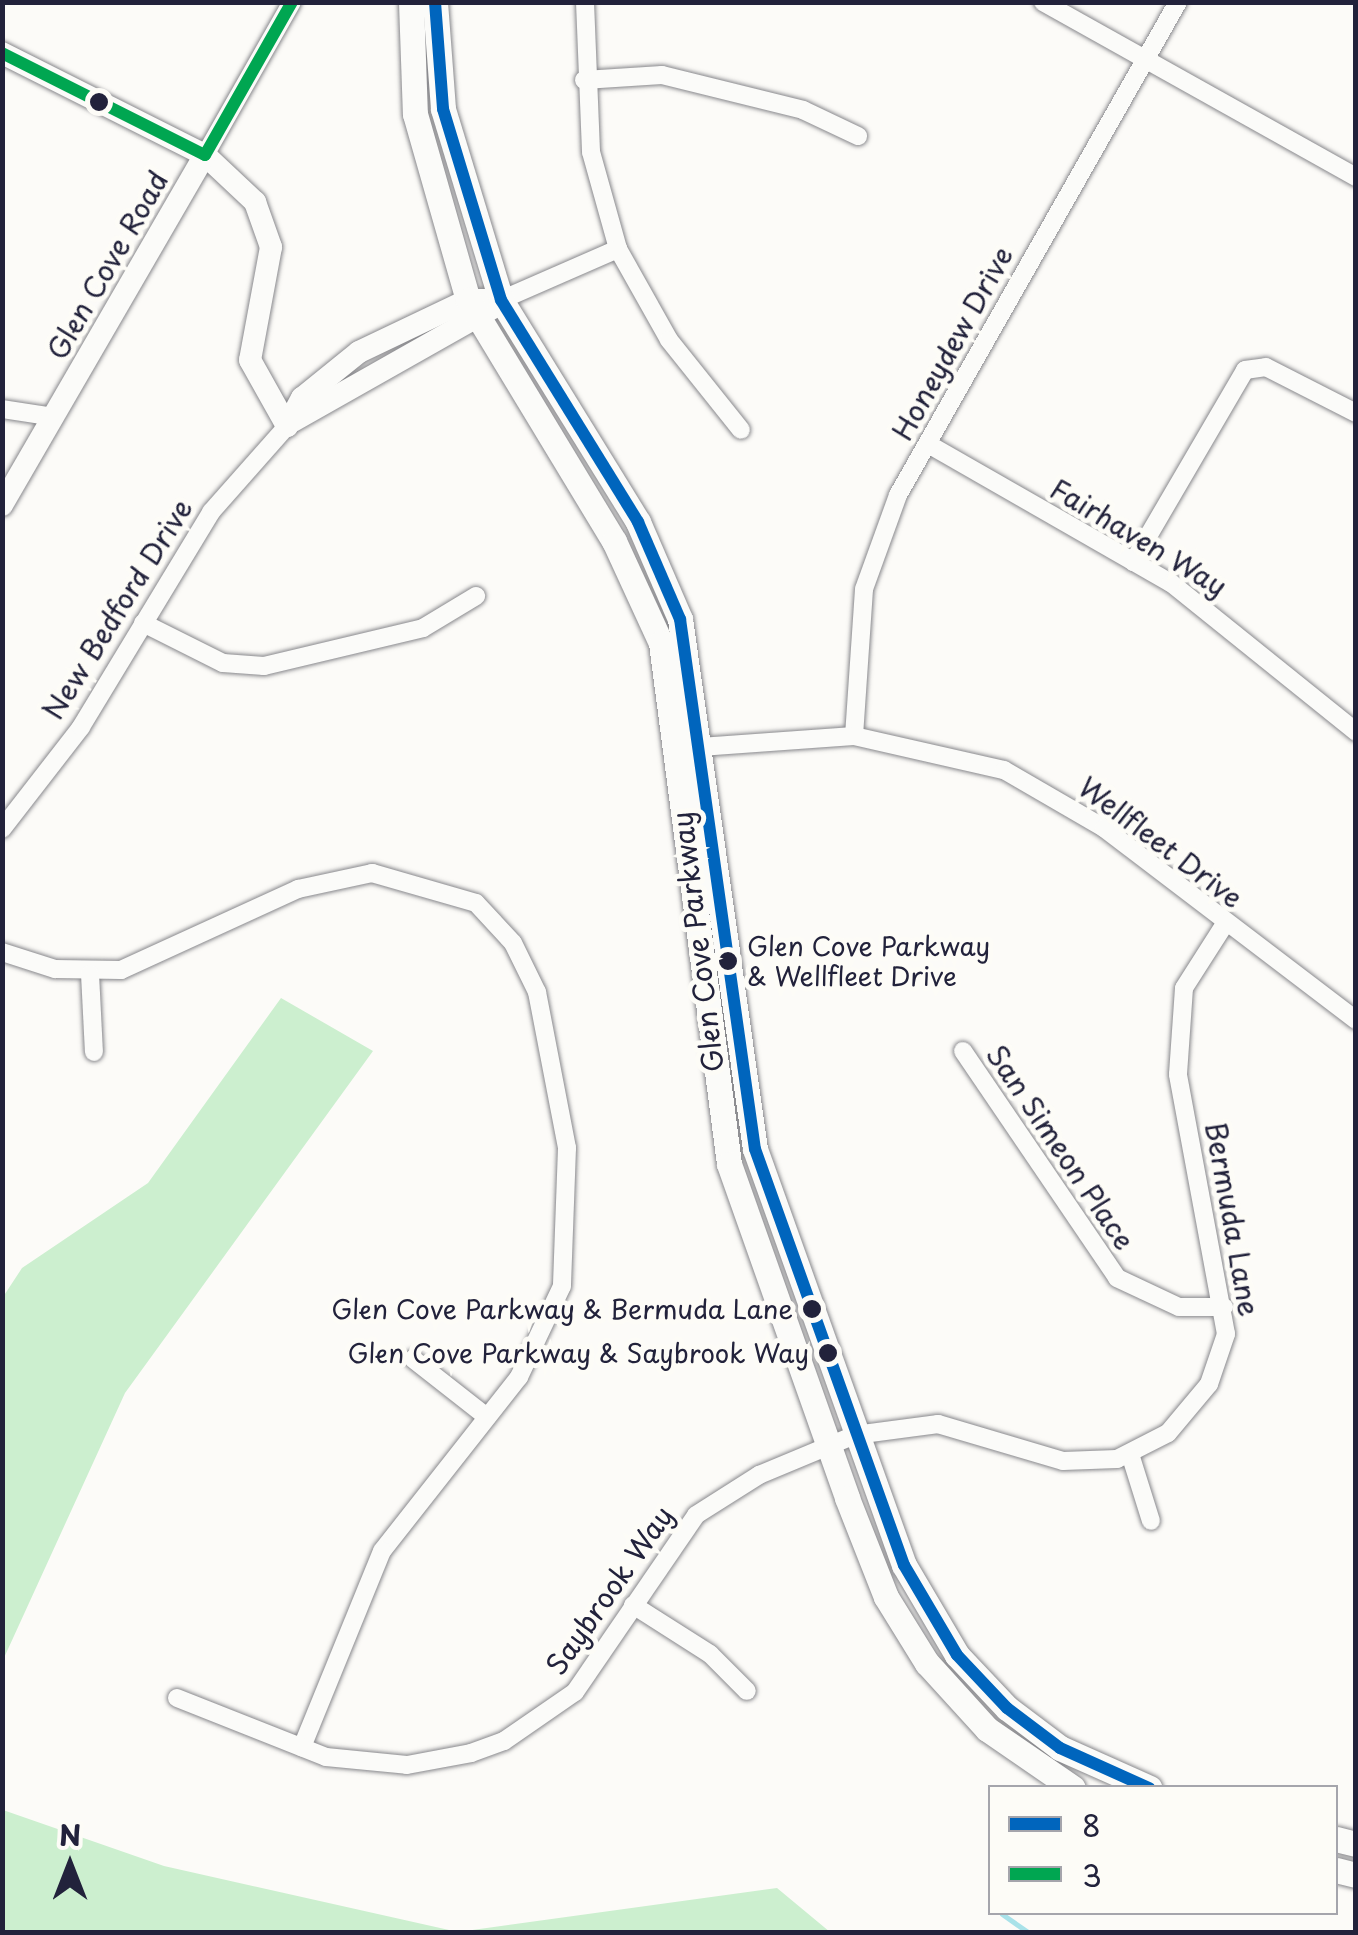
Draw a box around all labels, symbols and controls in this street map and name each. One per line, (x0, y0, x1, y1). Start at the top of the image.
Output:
unlabelled marker (89, 92, 109, 112)
street label: Glen Cove Road (39, 164, 175, 366)
street label: Honeydew Drive (884, 239, 1020, 447)
street label: Fairhaven Way (1044, 471, 1234, 603)
street label: New Bedford Drive (36, 493, 198, 725)
street label: Wellfleet Drive (1072, 769, 1250, 915)
street label: Glen Cove Parkway (664, 808, 730, 1076)
place label: Glen Cove Parkway & Wellfleet Drive (747, 930, 993, 991)
marker: Glen Cove Parkway & Wellfleet Drive (718, 951, 738, 971)
street label: San Simeon Place (980, 1038, 1142, 1256)
street label: Bermuda Lane (1199, 1119, 1267, 1319)
place label: Glen Cove Parkway & Bermuda Lane (328, 1293, 793, 1325)
marker: Glen Cove Parkway & Bermuda Lane (802, 1299, 822, 1319)
place label: Glen Cove Parkway & Saybrook Way (343, 1337, 809, 1369)
marker: Glen Cove Parkway & Saybrook Way (818, 1343, 838, 1363)
street label: Saybrook Way (539, 1500, 679, 1680)
legend (988, 1785, 1338, 1915)
text: 8 (1082, 1802, 1101, 1847)
text: N (59, 1813, 81, 1856)
north arrow (20, 1815, 120, 1915)
text: 3 (1082, 1852, 1102, 1897)

